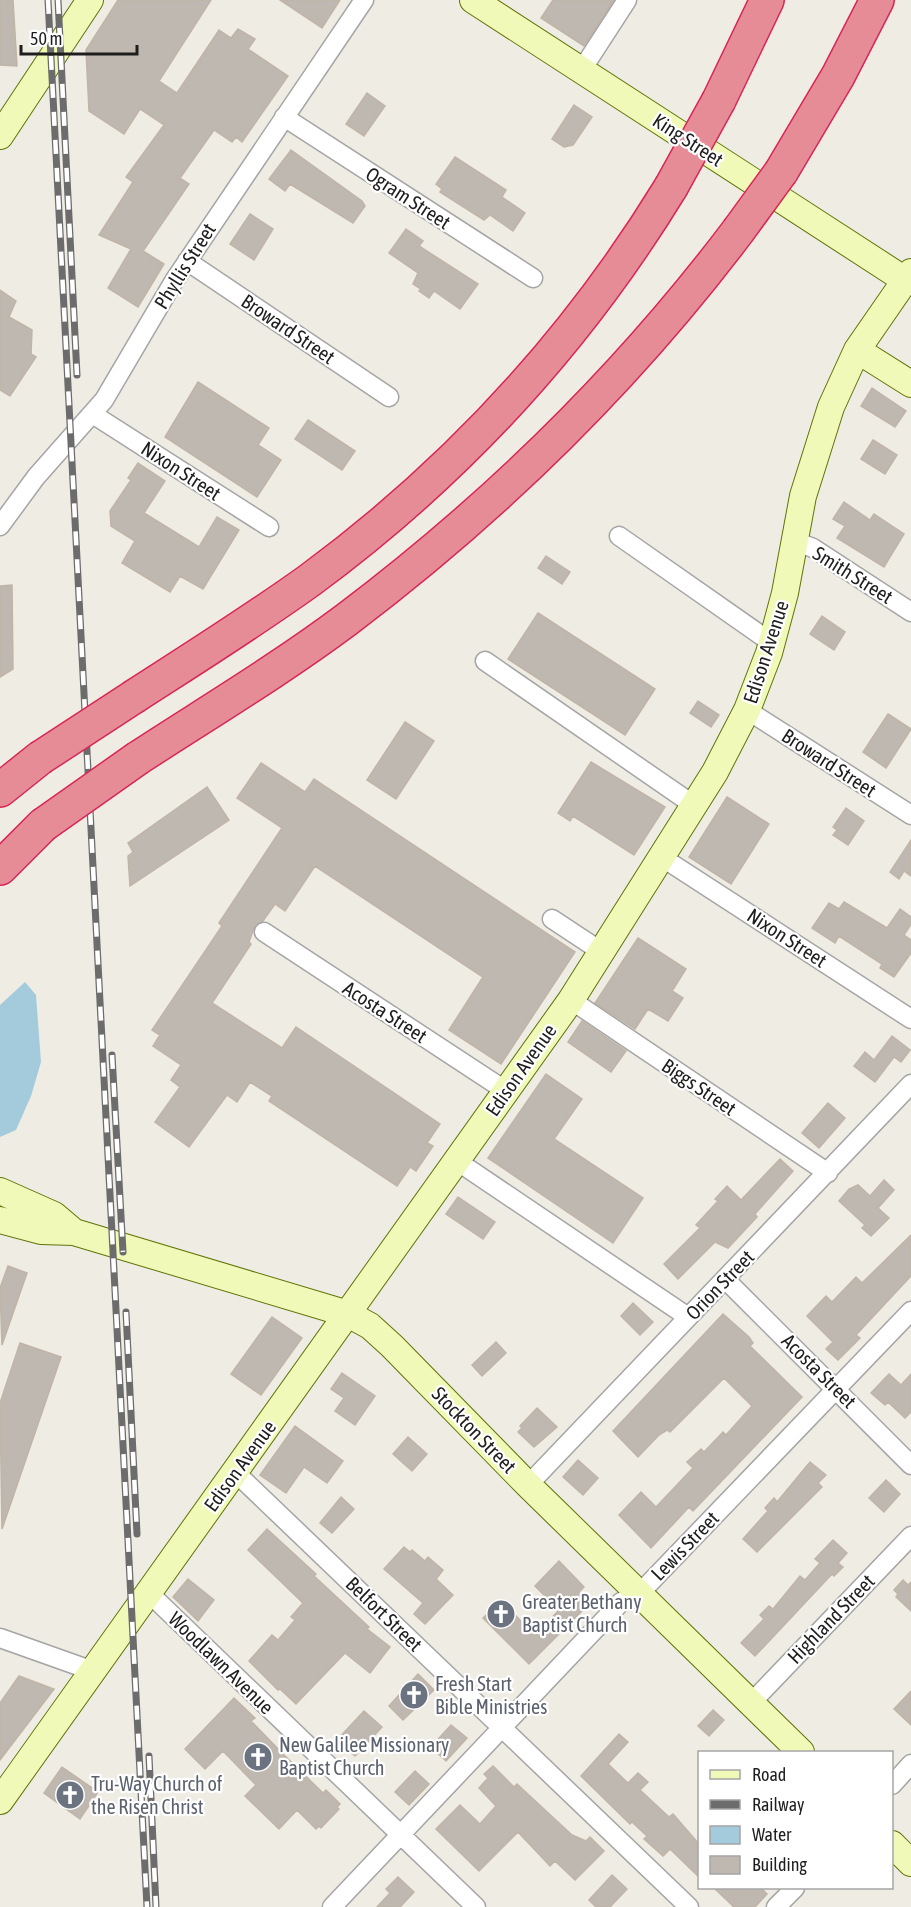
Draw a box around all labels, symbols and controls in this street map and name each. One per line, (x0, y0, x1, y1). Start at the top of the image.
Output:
scale bar (21, 18, 136, 56)
text: 50 m (30, 28, 62, 49)
street label: King Street (649, 108, 728, 171)
street label: Ogram Street (362, 162, 455, 234)
street label: Phyllis Street (149, 218, 220, 313)
street label: Broward Street (237, 289, 340, 368)
street label: Nixon Street (137, 436, 225, 505)
street label: Smith Street (809, 541, 898, 608)
street label: Edison Avenue (738, 597, 793, 706)
street label: Broward Street (778, 724, 881, 802)
street label: Nixon Street (743, 903, 831, 972)
street label: Acosta Street (339, 976, 432, 1047)
street label: Edison Avenue (481, 1019, 561, 1120)
street label: Biggs Street (658, 1053, 741, 1120)
street label: Orion Street (681, 1245, 759, 1324)
street label: Acosta Street (778, 1329, 861, 1413)
street label: Stockton Street (428, 1382, 521, 1478)
street label: Edison Avenue (199, 1416, 280, 1516)
street label: Lewis Street (646, 1506, 723, 1585)
street label: Highland Street (782, 1569, 879, 1668)
street label: Belfort Street (342, 1572, 427, 1656)
place label: Greater Bethany Baptist Church (522, 1590, 641, 1636)
church icon: Greater Bethany Baptist Church (485, 1598, 517, 1630)
street label: Woodlawn Avenue (164, 1607, 278, 1718)
place label: Fresh Start Bible Ministries (435, 1672, 547, 1718)
church icon: Fresh Start Bible Ministries (398, 1679, 430, 1711)
place label: New Galilee Missionary Baptist Church (279, 1733, 449, 1779)
church icon: New Galilee Missionary Baptist Church (242, 1741, 274, 1773)
legend (698, 1751, 893, 1889)
text: Road (752, 1764, 786, 1785)
place label: Tru-Way Church of the Risen Christ (91, 1772, 223, 1818)
church icon: Tru-Way Church of the Risen Christ (54, 1779, 86, 1811)
text: Railway (752, 1794, 804, 1815)
text: Water (752, 1824, 792, 1845)
text: Building (752, 1854, 807, 1875)

